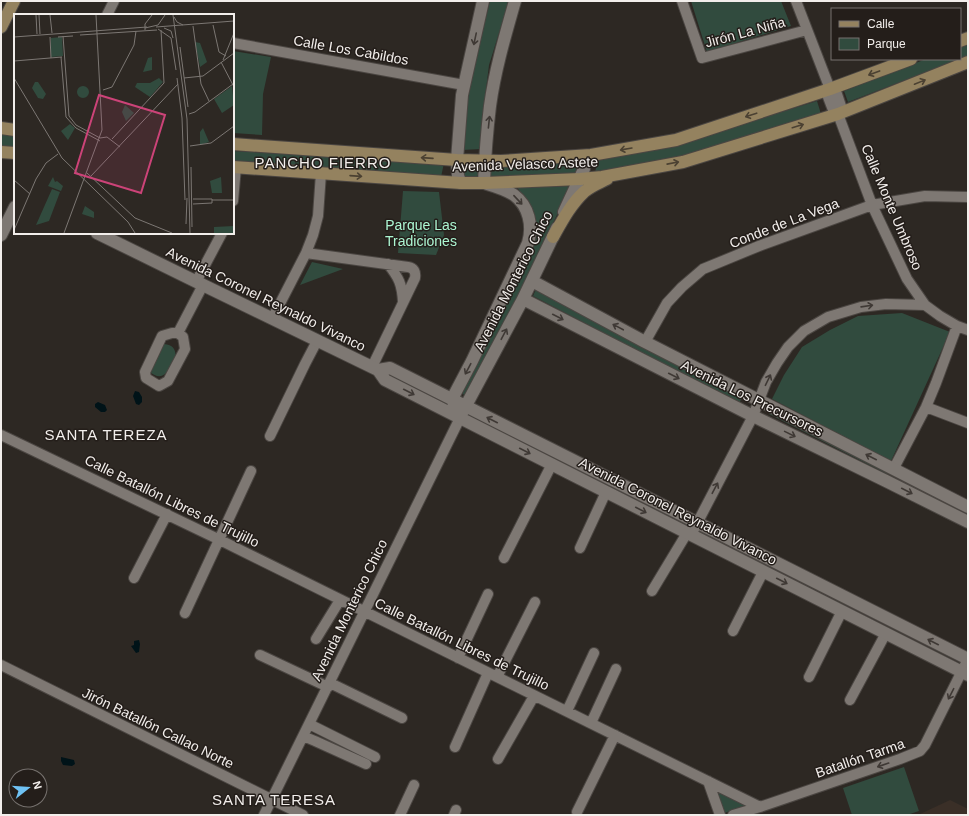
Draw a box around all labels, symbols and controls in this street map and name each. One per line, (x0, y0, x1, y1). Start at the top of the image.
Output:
legend (831, 8, 961, 60)
inset map (14, 14, 234, 234)
street label: Jirón La Niña (703, 14, 787, 50)
text: Calle (867, 17, 895, 31)
street label: Calle Los Cabildos (292, 32, 410, 68)
one-way arrow (470, 32, 478, 45)
text: Parque (867, 37, 906, 51)
one-way arrow (869, 69, 881, 77)
one-way arrow (913, 77, 925, 85)
one-way arrow (745, 112, 758, 119)
one-way arrow (485, 116, 492, 129)
one-way arrow (791, 122, 804, 129)
street label: Calle Monte Umbroso (858, 142, 926, 273)
one-way arrow (620, 145, 633, 153)
street label: Avenida Velasco Astete (452, 153, 598, 175)
district label: PANCHO FIERRO (255, 154, 391, 171)
one-way arrow (421, 155, 434, 162)
one-way arrow (666, 159, 679, 167)
one-way arrow (349, 172, 362, 179)
one-way arrow (514, 195, 523, 205)
street label: Conde de La Vega (727, 195, 841, 251)
street label: Avenida Monterico Chico (471, 208, 555, 354)
park label: Parque Las Tradiciones (385, 217, 457, 249)
street label: Avenida Coronel Reynaldo Vivanco (164, 244, 368, 354)
one-way arrow (860, 302, 873, 310)
one-way arrow (552, 314, 564, 321)
one-way arrow (613, 323, 625, 331)
one-way arrow (501, 328, 509, 340)
street label: Avenida Los Precursores (678, 357, 826, 439)
one-way arrow (463, 362, 471, 374)
one-way arrow (667, 373, 679, 380)
one-way arrow (764, 375, 772, 387)
one-way arrow (403, 389, 415, 396)
one-way arrow (486, 415, 498, 423)
district label: SANTA TEREZA (44, 426, 168, 443)
one-way arrow (784, 431, 796, 438)
one-way arrow (519, 448, 531, 455)
street label: Calle Batallón Libres de Trujillo (82, 452, 262, 550)
one-way arrow (865, 453, 877, 460)
street label: Avenida Coronel Reynaldo Vivanco (576, 454, 780, 568)
one-way arrow (712, 482, 719, 494)
one-way arrow (901, 488, 913, 495)
one-way arrow (635, 506, 647, 514)
street label: Avenida Monterico Chico (308, 536, 390, 683)
one-way arrow (776, 578, 788, 585)
street label: Calle Batallón Libres de Trujillo (372, 595, 552, 693)
one-way arrow (927, 637, 939, 645)
street label: Jirón Batallón Callao Norte (80, 684, 237, 772)
one-way arrow (946, 688, 954, 700)
street label: Batallón Tarma (813, 735, 907, 781)
one-way arrow (877, 762, 890, 769)
north arrow (8, 768, 48, 808)
text: N (31, 780, 44, 791)
district label: SANTA TERESA (212, 791, 336, 808)

